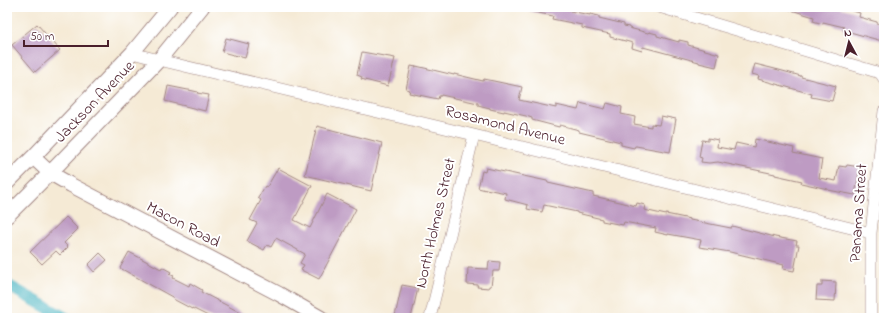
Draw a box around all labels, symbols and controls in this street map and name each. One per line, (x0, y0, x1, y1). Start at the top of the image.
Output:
scale bar (24, 22, 108, 48)
north arrow (829, 22, 869, 62)
text: N (843, 25, 853, 41)
text: 50 m (30, 28, 54, 46)
street label: Jackson Avenue (49, 55, 141, 149)
street label: Rosamond Avenue (442, 99, 569, 153)
street label: North Holmes Street (409, 155, 463, 290)
street label: Panama Street (844, 162, 874, 263)
street label: Macon Road (142, 196, 224, 254)

